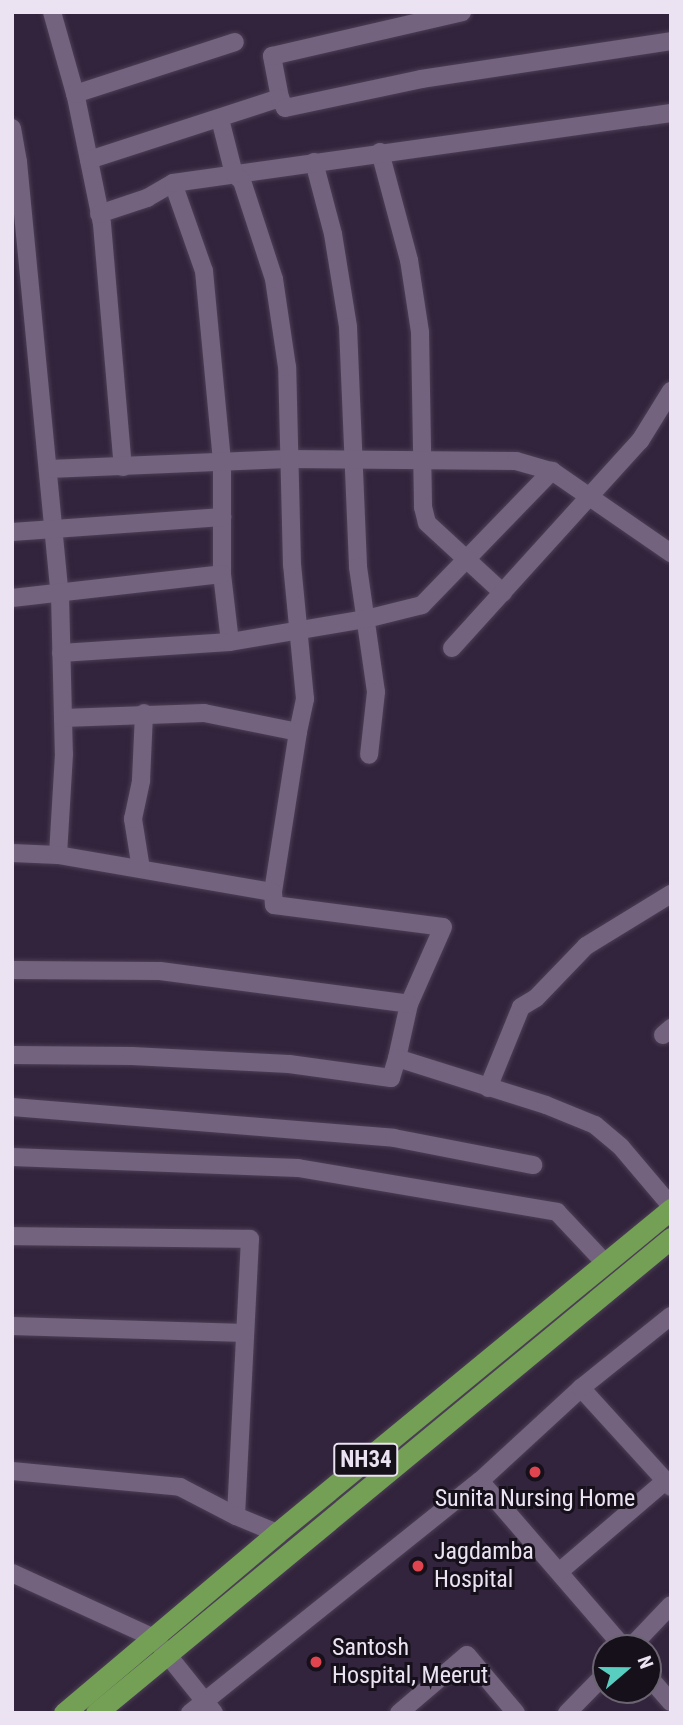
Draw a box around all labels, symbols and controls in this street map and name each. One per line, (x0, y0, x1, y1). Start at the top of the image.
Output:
road number: NH34 (333, 1441, 399, 1480)
marker: Sunita Nursing Home (525, 1462, 545, 1482)
place label: Sunita Nursing Home (435, 1485, 635, 1513)
place label: Jagdamba Hospital (434, 1538, 534, 1594)
marker: Jagdamba Hospital (408, 1556, 428, 1576)
place label: Santosh Hospital, Meerut (332, 1634, 488, 1690)
north arrow (592, 1634, 662, 1704)
marker: Santosh Hospital, Meerut (306, 1652, 326, 1672)
text: N (633, 1653, 658, 1672)

